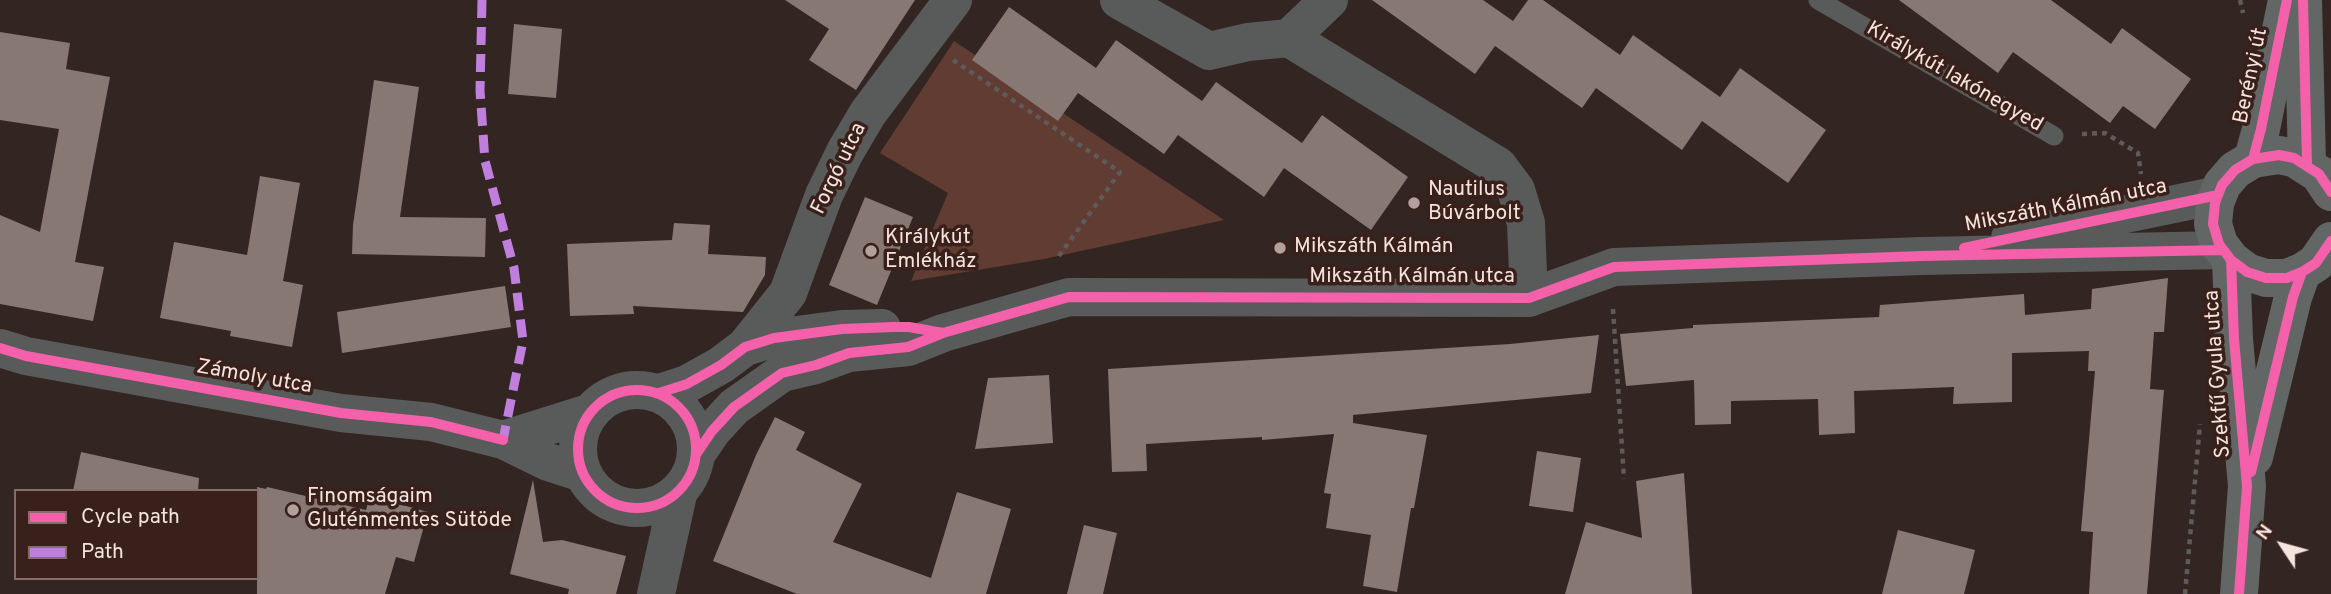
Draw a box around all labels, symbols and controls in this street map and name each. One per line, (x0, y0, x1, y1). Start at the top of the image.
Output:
street label: Királykút lakónegyed (1861, 17, 2047, 139)
street label: Berényi út (2230, 26, 2274, 126)
street label: Forgó utca (807, 119, 873, 219)
street label: Mikszáth Kálmán utca (1963, 175, 2169, 239)
place label: Nautilus Búvárbolt (1428, 178, 1521, 228)
marker: Nautilus Búvárbolt (1406, 195, 1422, 211)
place label: Királykút Emlékház (885, 226, 977, 276)
place label: Mikszáth Kálmán (1294, 235, 1454, 261)
marker: Mikszáth Kálmán (1272, 240, 1288, 256)
marker: Királykút Emlékház (863, 243, 879, 259)
street label: Mikszáth Kálmán utca (1309, 265, 1515, 291)
street label: Szekfű Gyula utca (2201, 289, 2237, 459)
street label: Zámoly utca (194, 355, 314, 401)
place label: Finomságaim Gluténmentes Sütöde (307, 485, 512, 535)
legend (14, 489, 259, 580)
marker: Finomságaim Gluténmentes Sütöde (285, 502, 301, 518)
text: Cycle path (81, 504, 180, 531)
north arrow (2247, 510, 2317, 580)
text: N (2251, 520, 2279, 545)
text: Path (81, 539, 124, 566)

